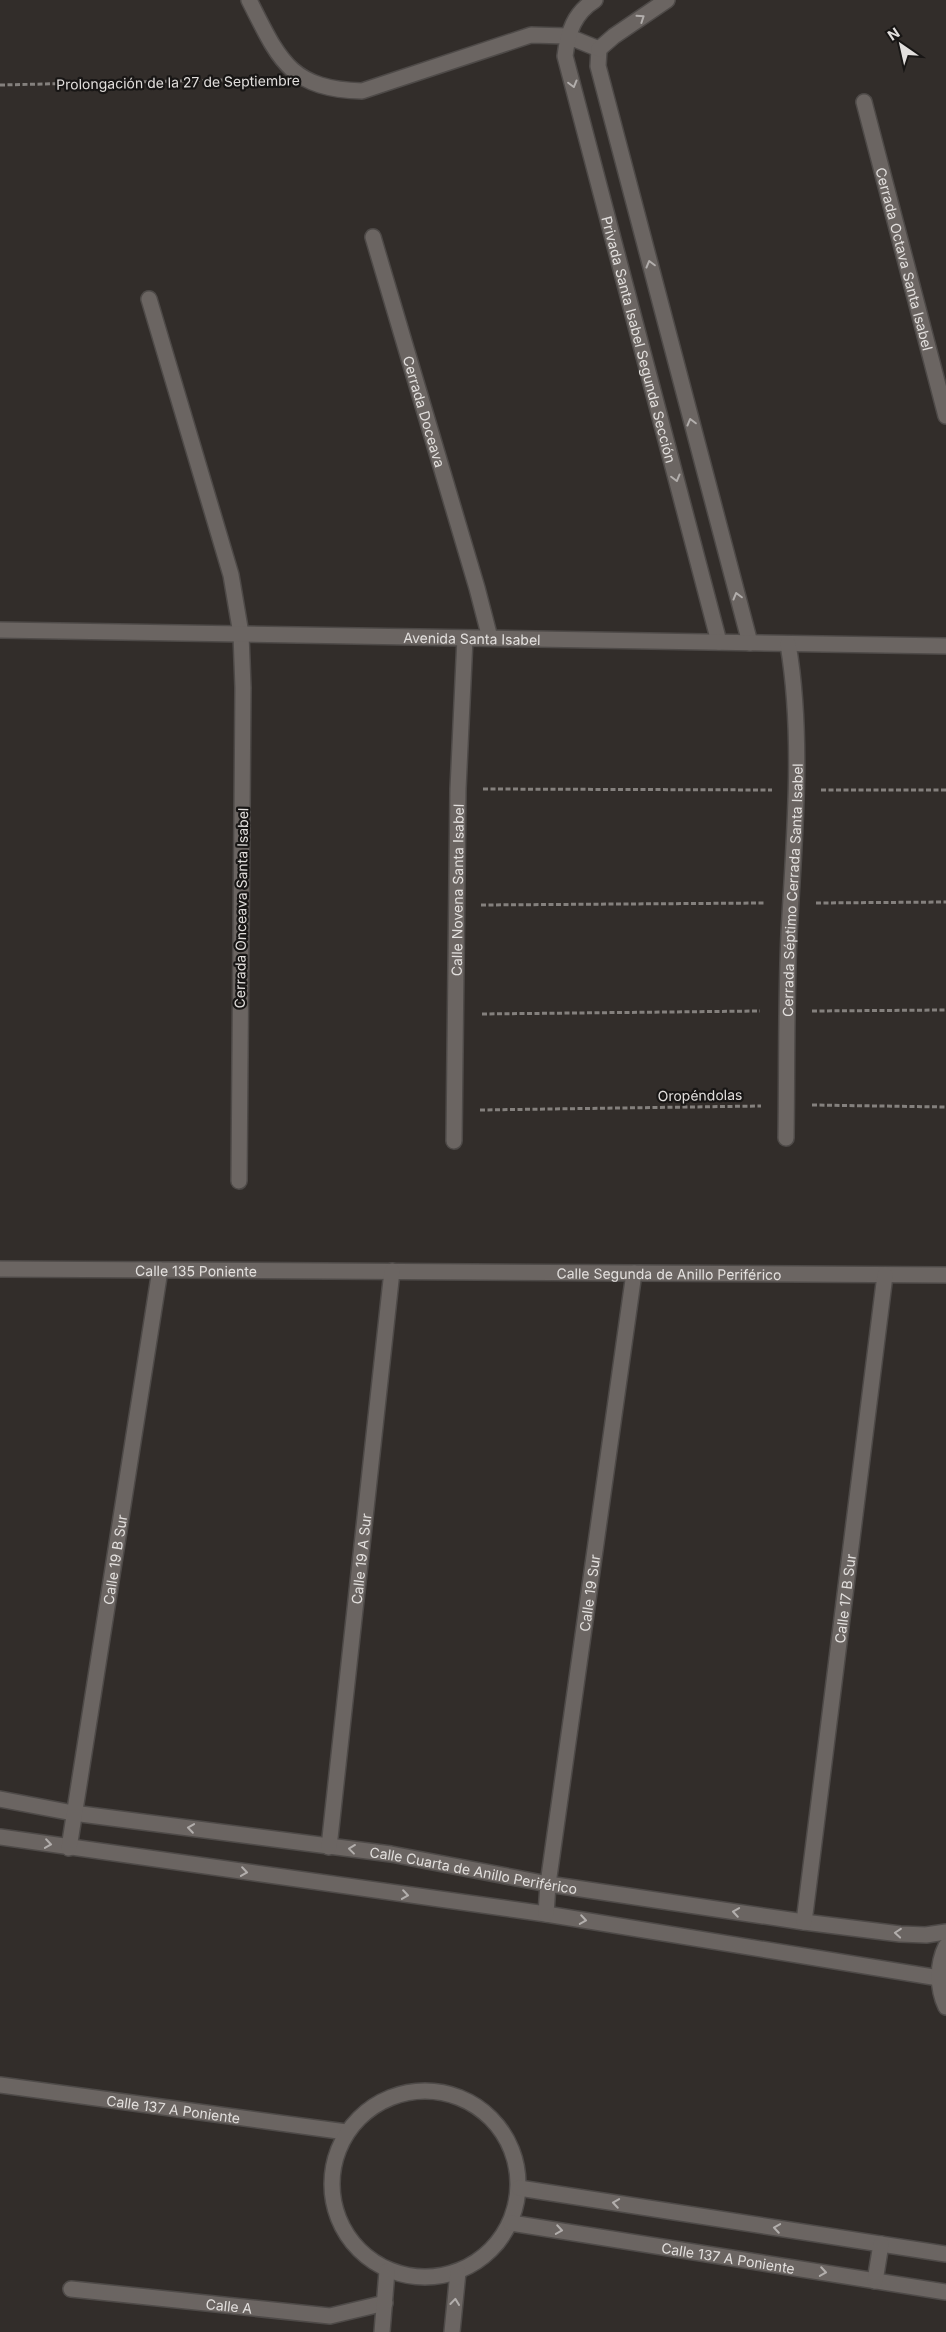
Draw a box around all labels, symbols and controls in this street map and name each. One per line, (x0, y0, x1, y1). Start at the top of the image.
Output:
one-way arrow (635, 15, 644, 24)
north arrow (876, 20, 926, 70)
text: N (884, 24, 903, 44)
street label: Prolongación de la 27 de Septiembre (56, 71, 300, 93)
one-way arrow (567, 79, 577, 87)
street label: Cerrada Octava Santa Isabel (873, 165, 937, 352)
street label: Privada Santa Isabel Segunda Sección (599, 214, 680, 465)
one-way arrow (645, 260, 656, 269)
street label: Cerrada Doceava (400, 354, 449, 469)
one-way arrow (687, 418, 697, 426)
one-way arrow (670, 473, 681, 482)
one-way arrow (733, 592, 743, 600)
street label: Avenida Santa Isabel (403, 628, 541, 648)
street label: Cerrada Séptimo Cerrada Santa Isabel (778, 763, 805, 1017)
street label: Calle Novena Santa Isabel (447, 804, 466, 976)
street label: Cerrada Onceava Santa Isabel (231, 808, 251, 1008)
street label: Oropéndolas (657, 1086, 743, 1104)
street label: Calle 135 Poniente (135, 1261, 257, 1279)
street label: Calle Segunda de Anillo Periférico (556, 1264, 782, 1282)
street label: Calle 19 A Sur (347, 1512, 374, 1605)
street label: Calle 19 B Sur (99, 1513, 130, 1606)
street label: Calle 19 Sur (575, 1553, 603, 1633)
street label: Calle 17 B Sur (830, 1553, 859, 1644)
one-way arrow (186, 1823, 194, 1834)
one-way arrow (44, 1839, 53, 1849)
street label: Calle Cuarta de Anillo Periférico (369, 1843, 578, 1897)
one-way arrow (347, 1844, 355, 1855)
one-way arrow (240, 1866, 248, 1877)
one-way arrow (400, 1889, 409, 1899)
one-way arrow (732, 1907, 740, 1918)
one-way arrow (579, 1915, 587, 1925)
one-way arrow (893, 1928, 901, 1939)
street label: Calle 137 A Poniente (105, 2091, 241, 2126)
one-way arrow (612, 2198, 621, 2208)
one-way arrow (772, 2223, 781, 2233)
one-way arrow (555, 2225, 563, 2235)
street label: Calle 137 A Poniente (660, 2239, 796, 2276)
one-way arrow (819, 2267, 827, 2277)
street label: Calle A (205, 2295, 254, 2316)
one-way arrow (449, 2298, 460, 2306)

